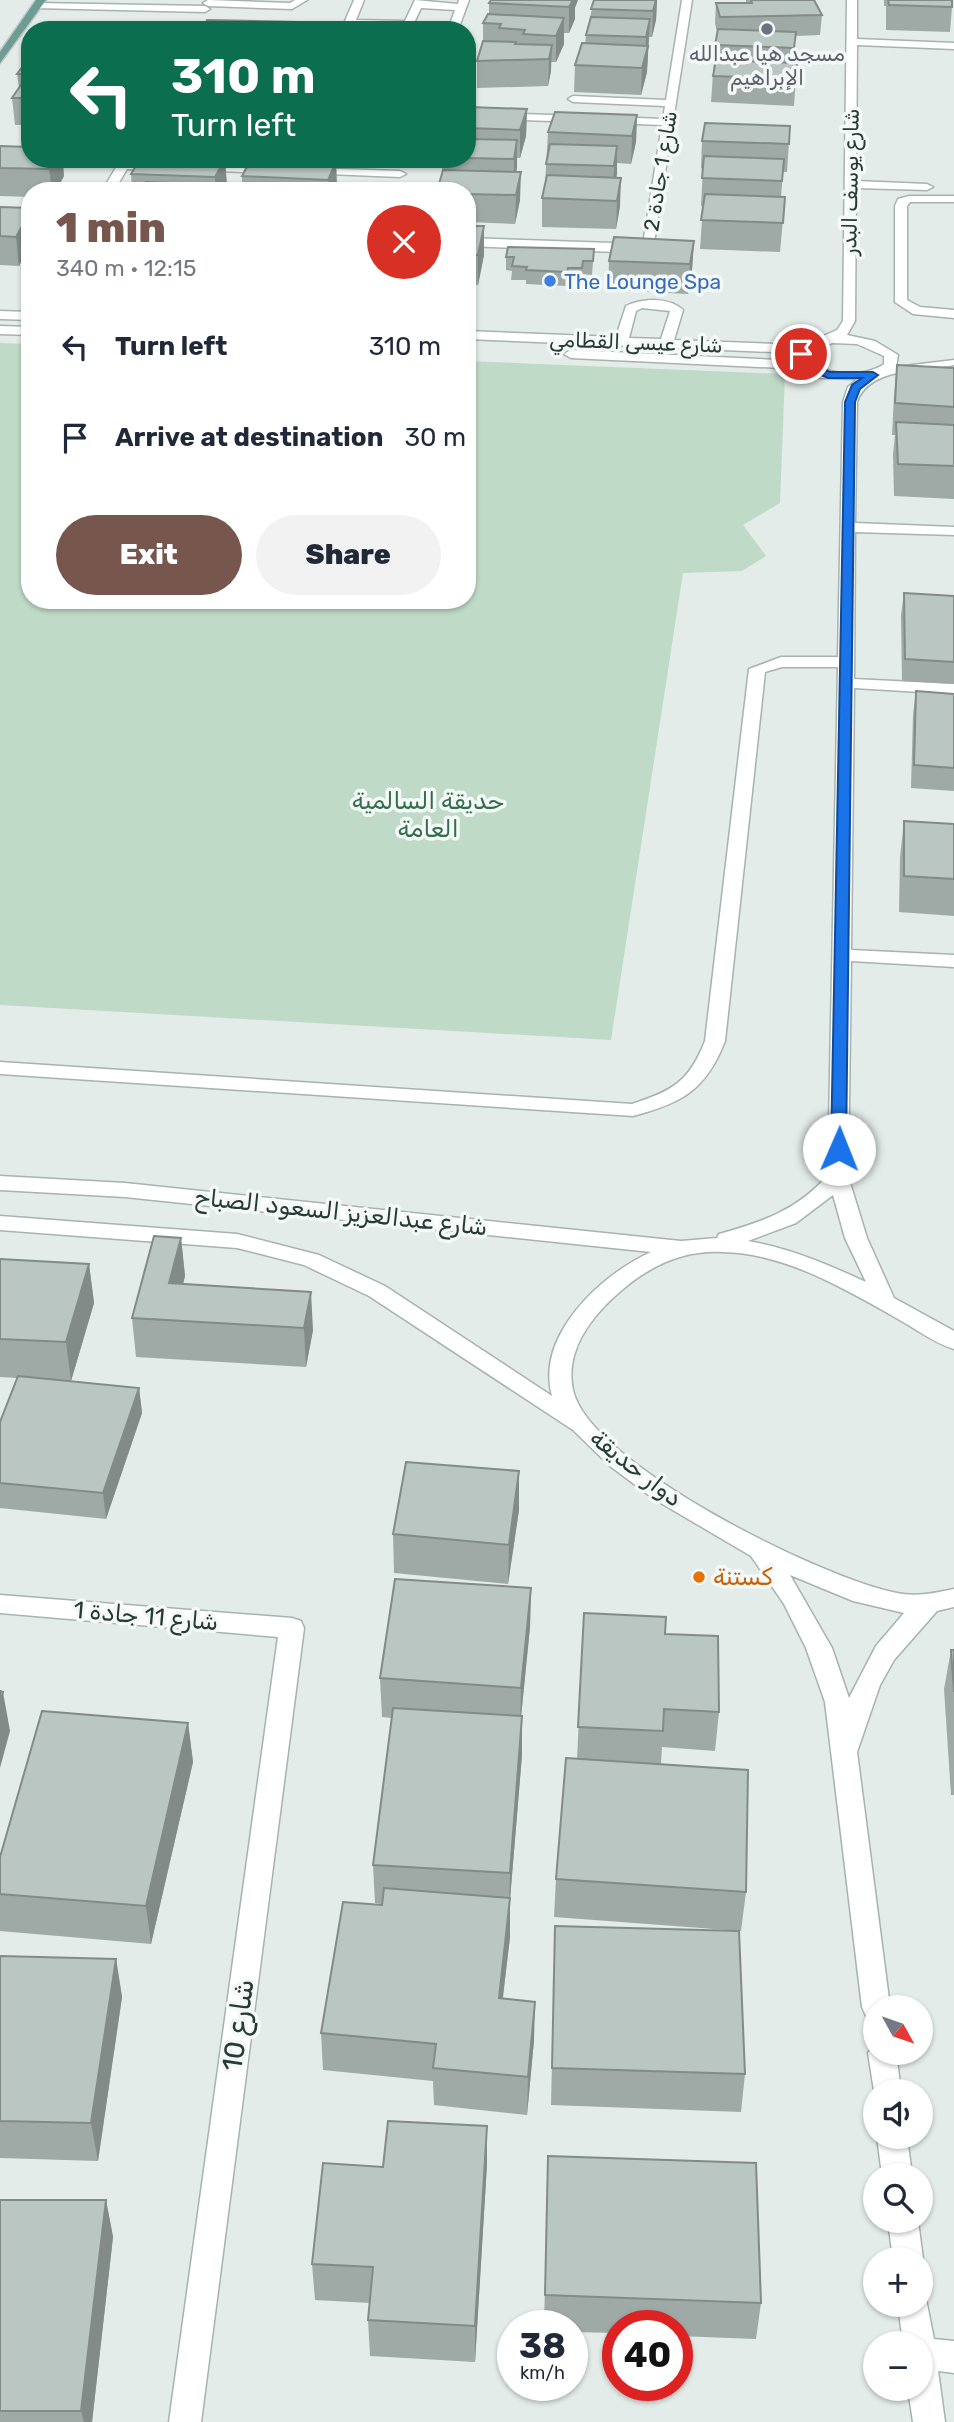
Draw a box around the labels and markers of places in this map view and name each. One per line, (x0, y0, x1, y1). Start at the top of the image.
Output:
marker: مسجد هيا عبدالله الإبراهيم (759, 21, 775, 37)
place label: مسجد هيا عبدالله الإبراهيم (689, 41, 845, 92)
place label: The Lounge Spa (564, 269, 721, 294)
marker: The Lounge Spa (542, 273, 558, 289)
pin (771, 324, 831, 384)
place label: كستنة (713, 1563, 773, 1591)
marker: كستنة (691, 1569, 707, 1585)

